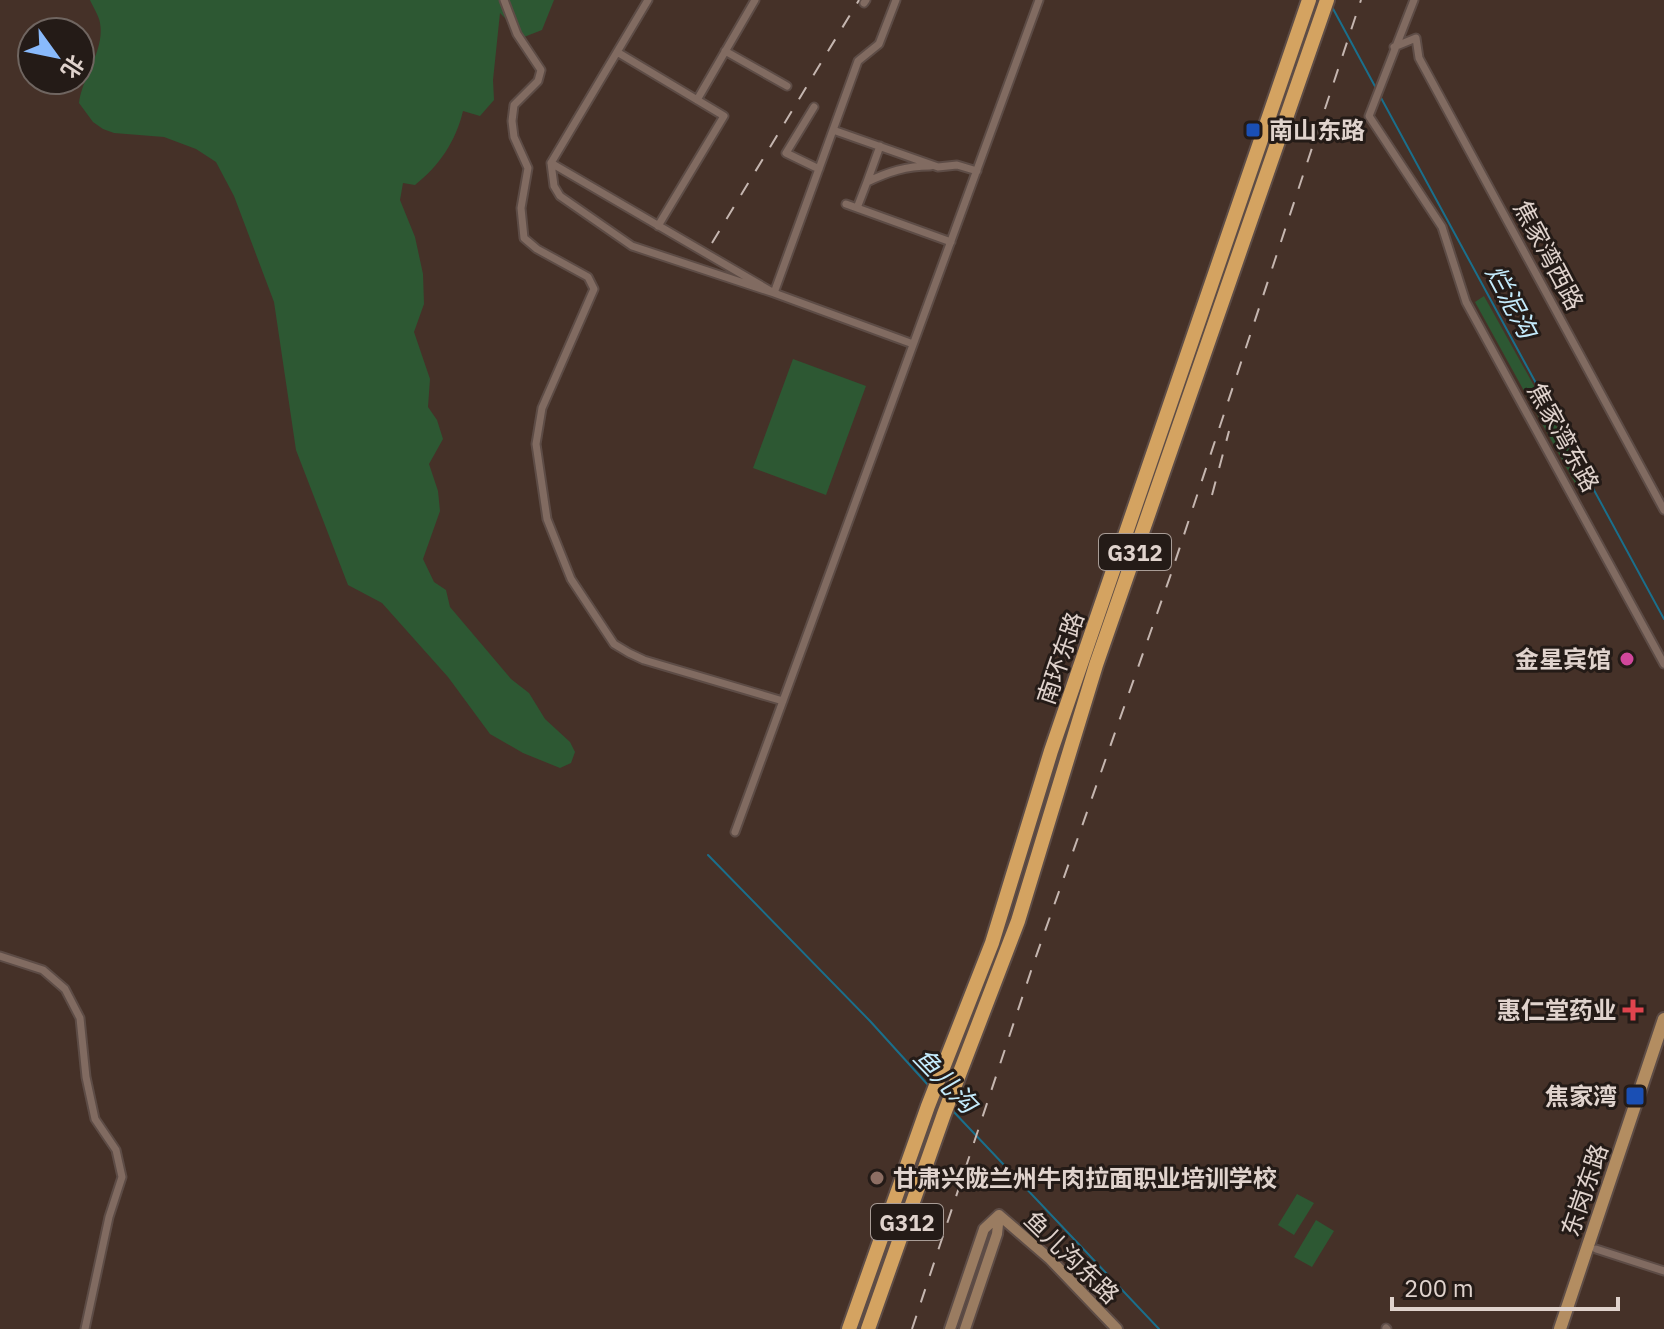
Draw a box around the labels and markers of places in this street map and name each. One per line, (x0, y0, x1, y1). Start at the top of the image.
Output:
place label: 南山东路 (1269, 114, 1365, 146)
marker: 南山东路 (1244, 121, 1262, 139)
place label: 金星宾馆 (1515, 643, 1611, 675)
marker: 金星宾馆 (1618, 650, 1636, 668)
place label: 惠仁堂药业 (1497, 994, 1617, 1026)
marker: 惠仁堂药业 (1624, 1001, 1642, 1019)
place label: 焦家湾 (1545, 1080, 1617, 1112)
marker: 焦家湾 (1624, 1085, 1646, 1107)
place label: 甘肃兴陇兰州牛肉拉面职业培训学校 (893, 1162, 1277, 1194)
marker: 甘肃兴陇兰州牛肉拉面职业培训学校 (868, 1169, 886, 1187)

